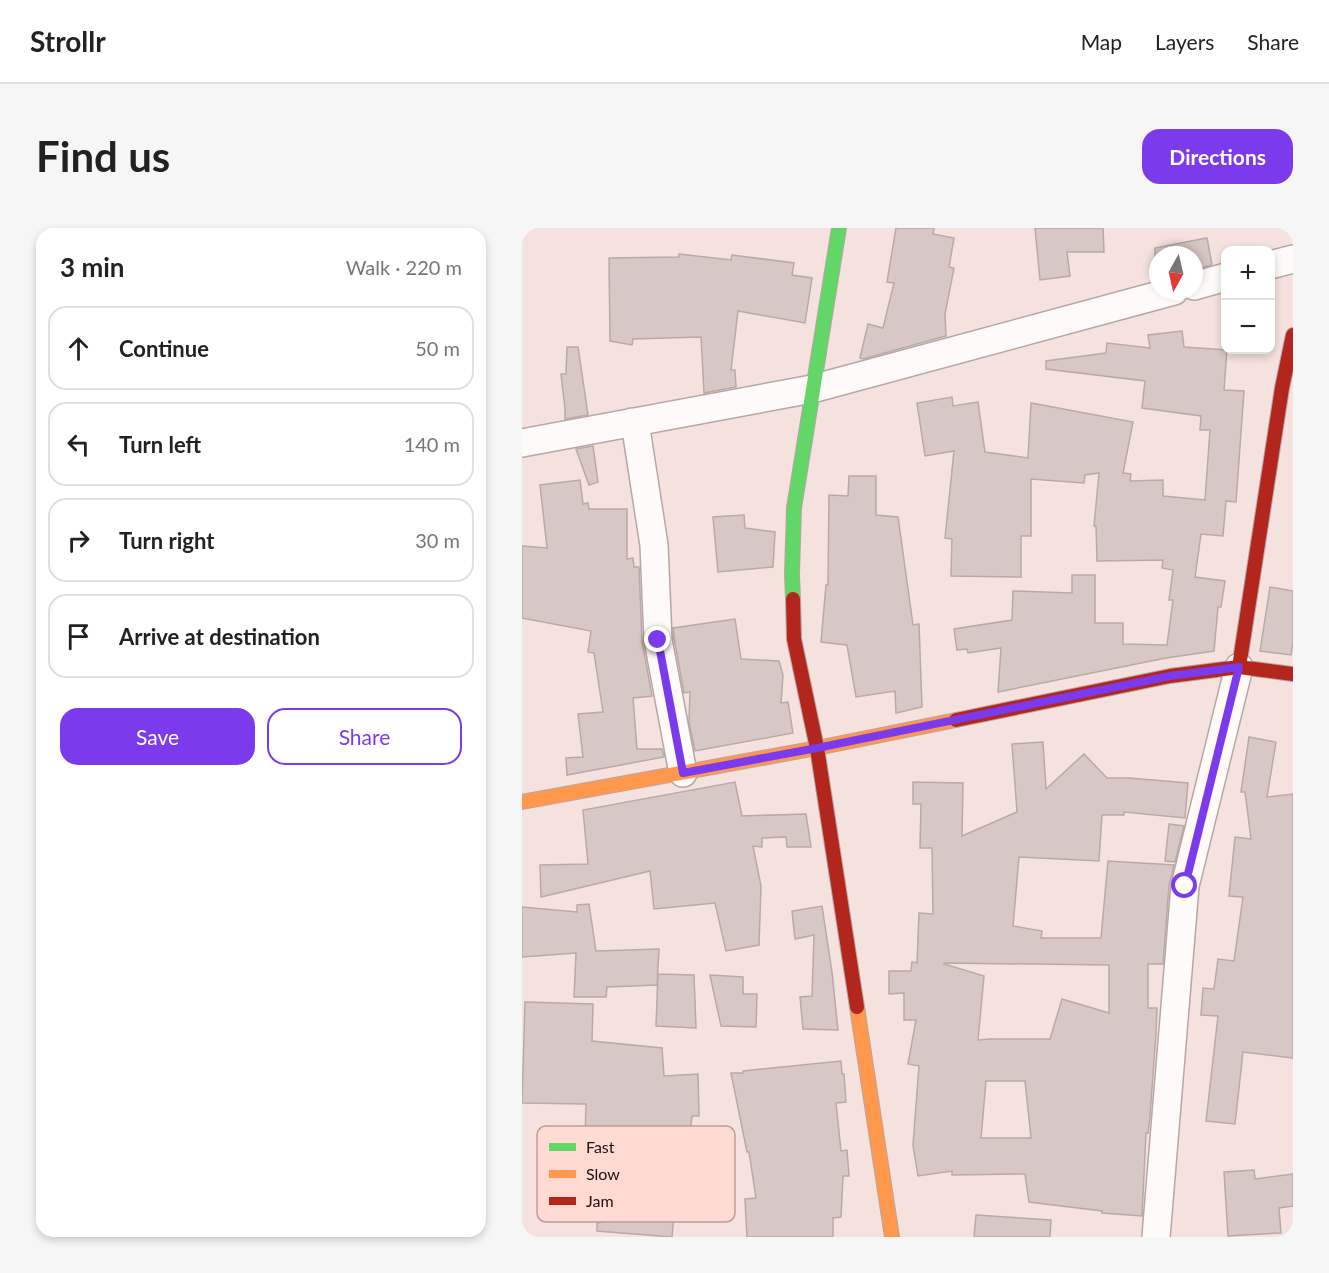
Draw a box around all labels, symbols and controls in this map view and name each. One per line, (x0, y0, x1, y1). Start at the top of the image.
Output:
text: Strollr (30, 24, 106, 58)
text: Map (1081, 29, 1122, 54)
text: Layers (1155, 29, 1214, 54)
text: Share (1247, 29, 1299, 54)
button: Directions (1142, 129, 1293, 184)
text: Find us (36, 131, 170, 181)
north arrow (1149, 246, 1203, 300)
map controls (1221, 246, 1275, 354)
button: + (1221, 246, 1275, 300)
text: 3 min (60, 251, 124, 283)
text: Walk · 220 m (346, 255, 462, 279)
button: − (1221, 300, 1275, 354)
icon: ahead (62, 332, 95, 365)
text: Continue (119, 335, 209, 362)
text: 50 m (415, 336, 460, 360)
icon: left (62, 428, 95, 461)
text: Turn left (119, 431, 201, 458)
text: 140 m (404, 432, 460, 456)
icon: right (62, 524, 95, 557)
text: Turn right (119, 527, 214, 554)
text: 30 m (415, 528, 460, 552)
icon: arrive (62, 620, 95, 653)
text: Arrive at destination (119, 623, 320, 650)
route end (644, 626, 670, 652)
button: Save (60, 708, 255, 765)
button: Share (267, 708, 462, 765)
route start (1171, 872, 1197, 898)
legend (537, 1126, 735, 1222)
text: Fast (586, 1137, 615, 1156)
text: Slow (586, 1164, 620, 1183)
text: Jam (586, 1191, 614, 1210)

